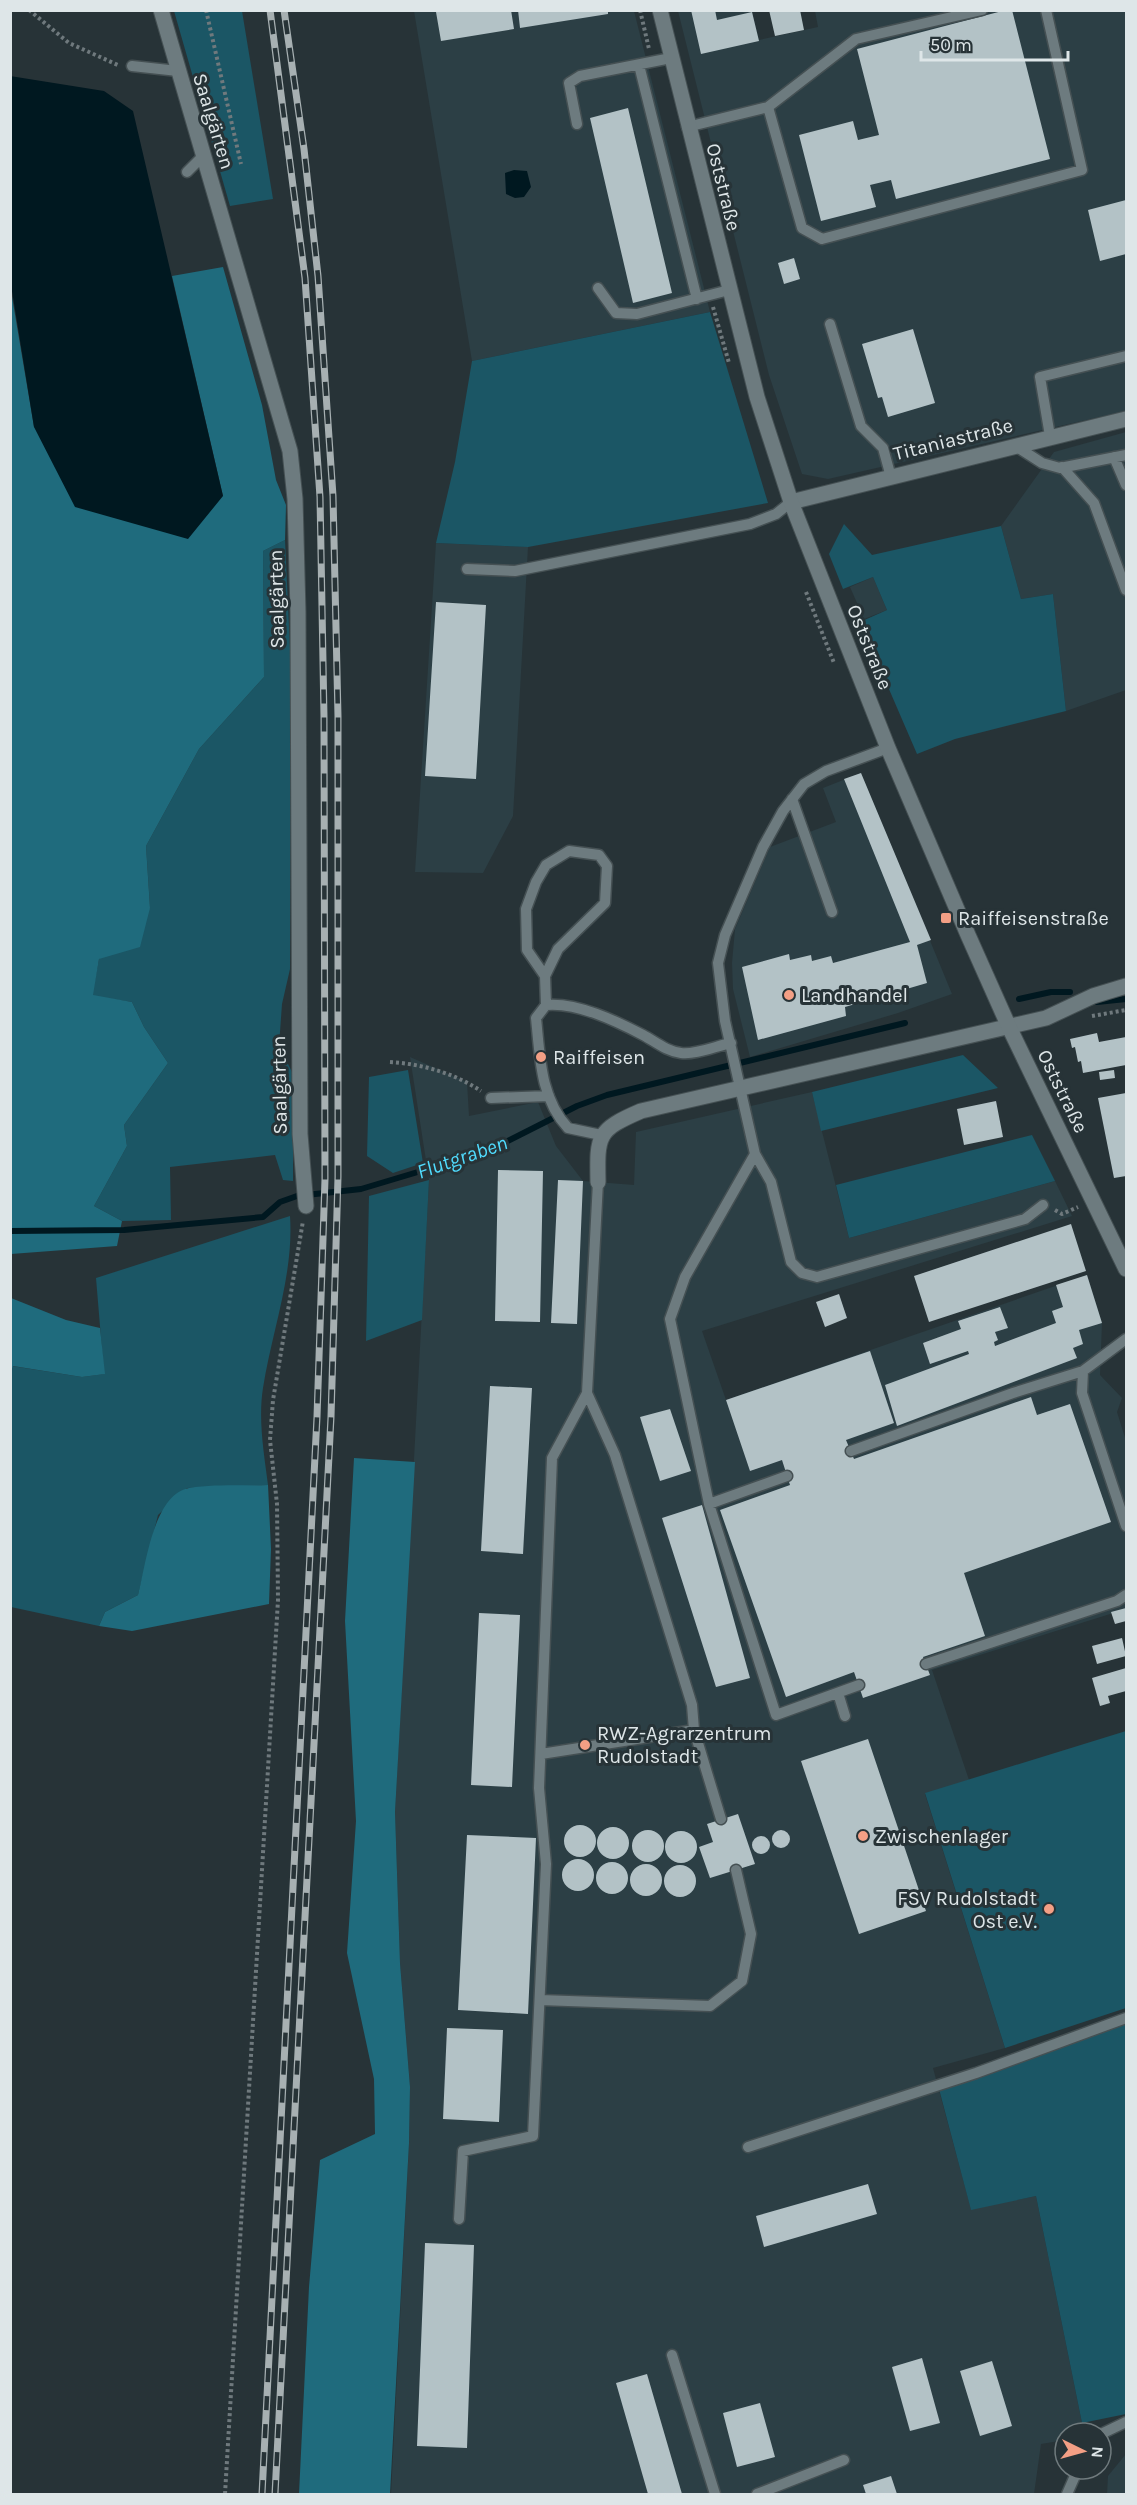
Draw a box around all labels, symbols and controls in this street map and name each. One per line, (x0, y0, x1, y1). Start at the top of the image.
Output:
scale bar (921, 24, 1068, 62)
text: 50 m (930, 34, 972, 56)
street label: Saalgärten (188, 70, 239, 172)
street label: Oststraße (702, 141, 746, 233)
street label: Titaniastraße (891, 414, 1015, 465)
street label: Saalgärten (264, 549, 289, 649)
street label: Oststraße (842, 601, 897, 693)
place label: Raiffeisenstraße (958, 907, 1109, 930)
marker: Raiffeisenstraße (939, 911, 953, 925)
place label: Landhandel (801, 984, 908, 1007)
marker: Landhandel (782, 988, 796, 1002)
street label: Saalgärten (267, 1035, 292, 1135)
place label: Raiffeisen (553, 1046, 645, 1069)
street label: Oststraße (1033, 1046, 1093, 1137)
marker: Raiffeisen (534, 1050, 548, 1064)
water label: Flutgraben (413, 1130, 511, 1184)
place label: RWZ-Agrarzentrum Rudolstadt (597, 1722, 772, 1768)
marker: RWZ-Agrarzentrum Rudolstadt (578, 1738, 592, 1752)
place label: Zwischenlager (875, 1825, 1009, 1848)
marker: Zwischenlager (856, 1829, 870, 1843)
place label: FSV Rudolstadt Ost e.V. (897, 1887, 1037, 1933)
marker: FSV Rudolstadt Ost e.V. (1042, 1902, 1056, 1916)
north arrow (1053, 2421, 1113, 2481)
text: N (1087, 2446, 1107, 2459)

